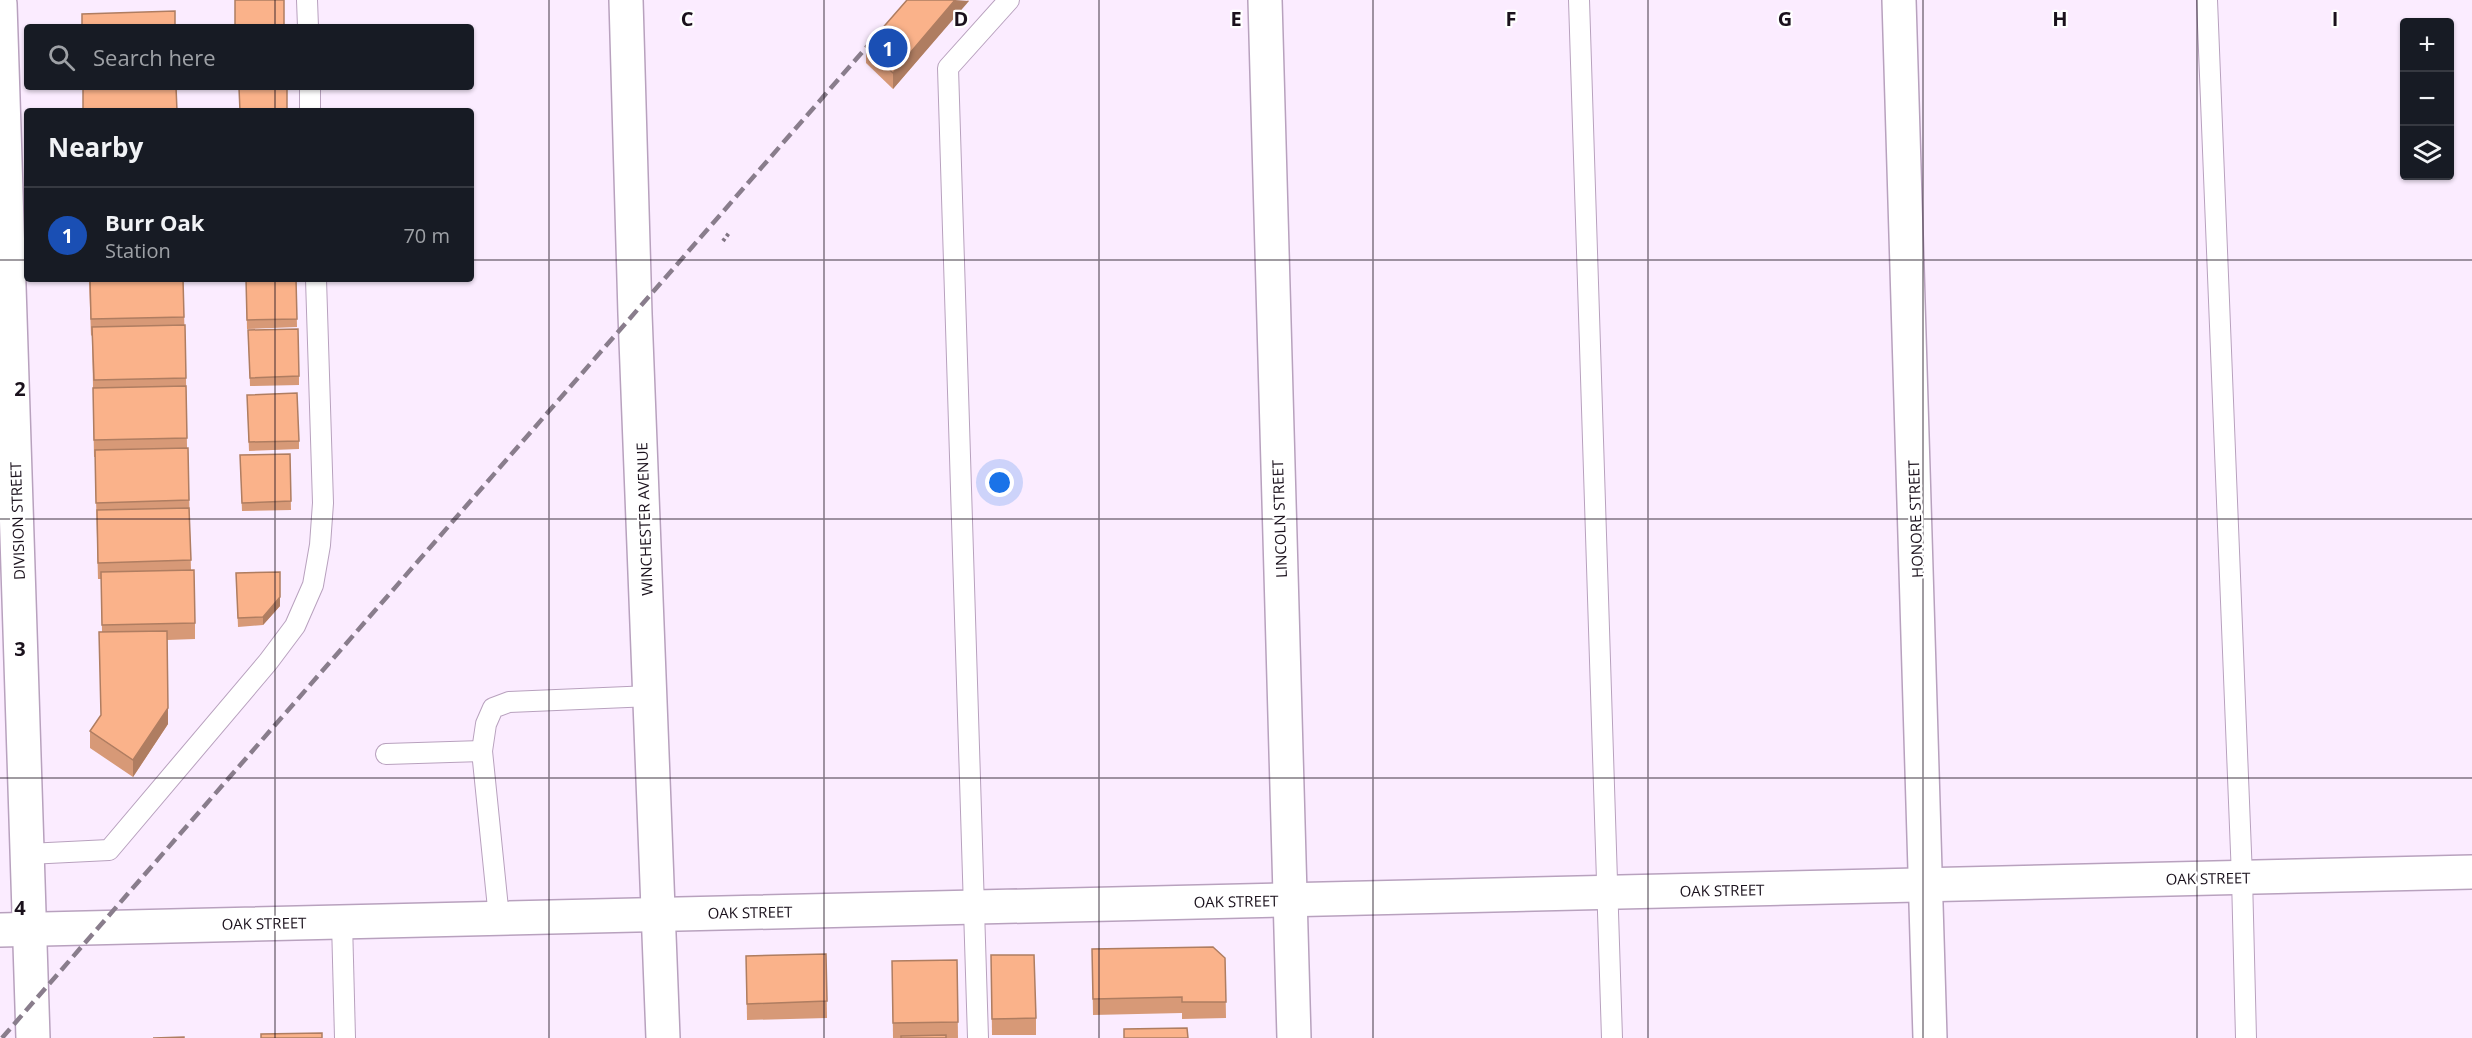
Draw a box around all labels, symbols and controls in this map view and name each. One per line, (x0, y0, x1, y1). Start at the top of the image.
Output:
text: C (681, 5, 694, 32)
text: D (954, 5, 968, 32)
text: E (1230, 5, 1242, 32)
text: F (1506, 5, 1516, 32)
text: G (1778, 5, 1792, 32)
text: H (2052, 5, 2068, 32)
text: I (2332, 5, 2338, 32)
map controls (2400, 18, 2454, 180)
button: + (2400, 18, 2454, 72)
search box (24, 24, 474, 90)
pin: 1 (868, 26, 908, 70)
icon: search (45, 41, 78, 74)
text: Search here (93, 42, 216, 72)
button: − (2400, 72, 2454, 126)
button: layers (2400, 126, 2454, 180)
text: Nearby (48, 129, 143, 165)
text: Burr Oak (105, 207, 204, 237)
text: 1 (62, 222, 73, 249)
text: 70 m (403, 222, 450, 249)
text: Station (105, 237, 171, 264)
text: 2 (14, 375, 26, 402)
street label: WINCHESTER AVENUE (631, 442, 657, 596)
street label: LINCOLN STREET (1267, 459, 1291, 578)
street label: HONORE STREET (1903, 459, 1927, 578)
street label: DIVISION STREET (5, 461, 29, 580)
your location (985, 468, 1014, 497)
text: 3 (14, 635, 26, 662)
street label: OAK STREET (2165, 867, 2251, 889)
street label: OAK STREET (1679, 879, 1765, 901)
street label: OAK STREET (1193, 890, 1279, 912)
text: 4 (14, 894, 26, 921)
street label: OAK STREET (707, 901, 793, 923)
street label: OAK STREET (221, 912, 307, 934)

